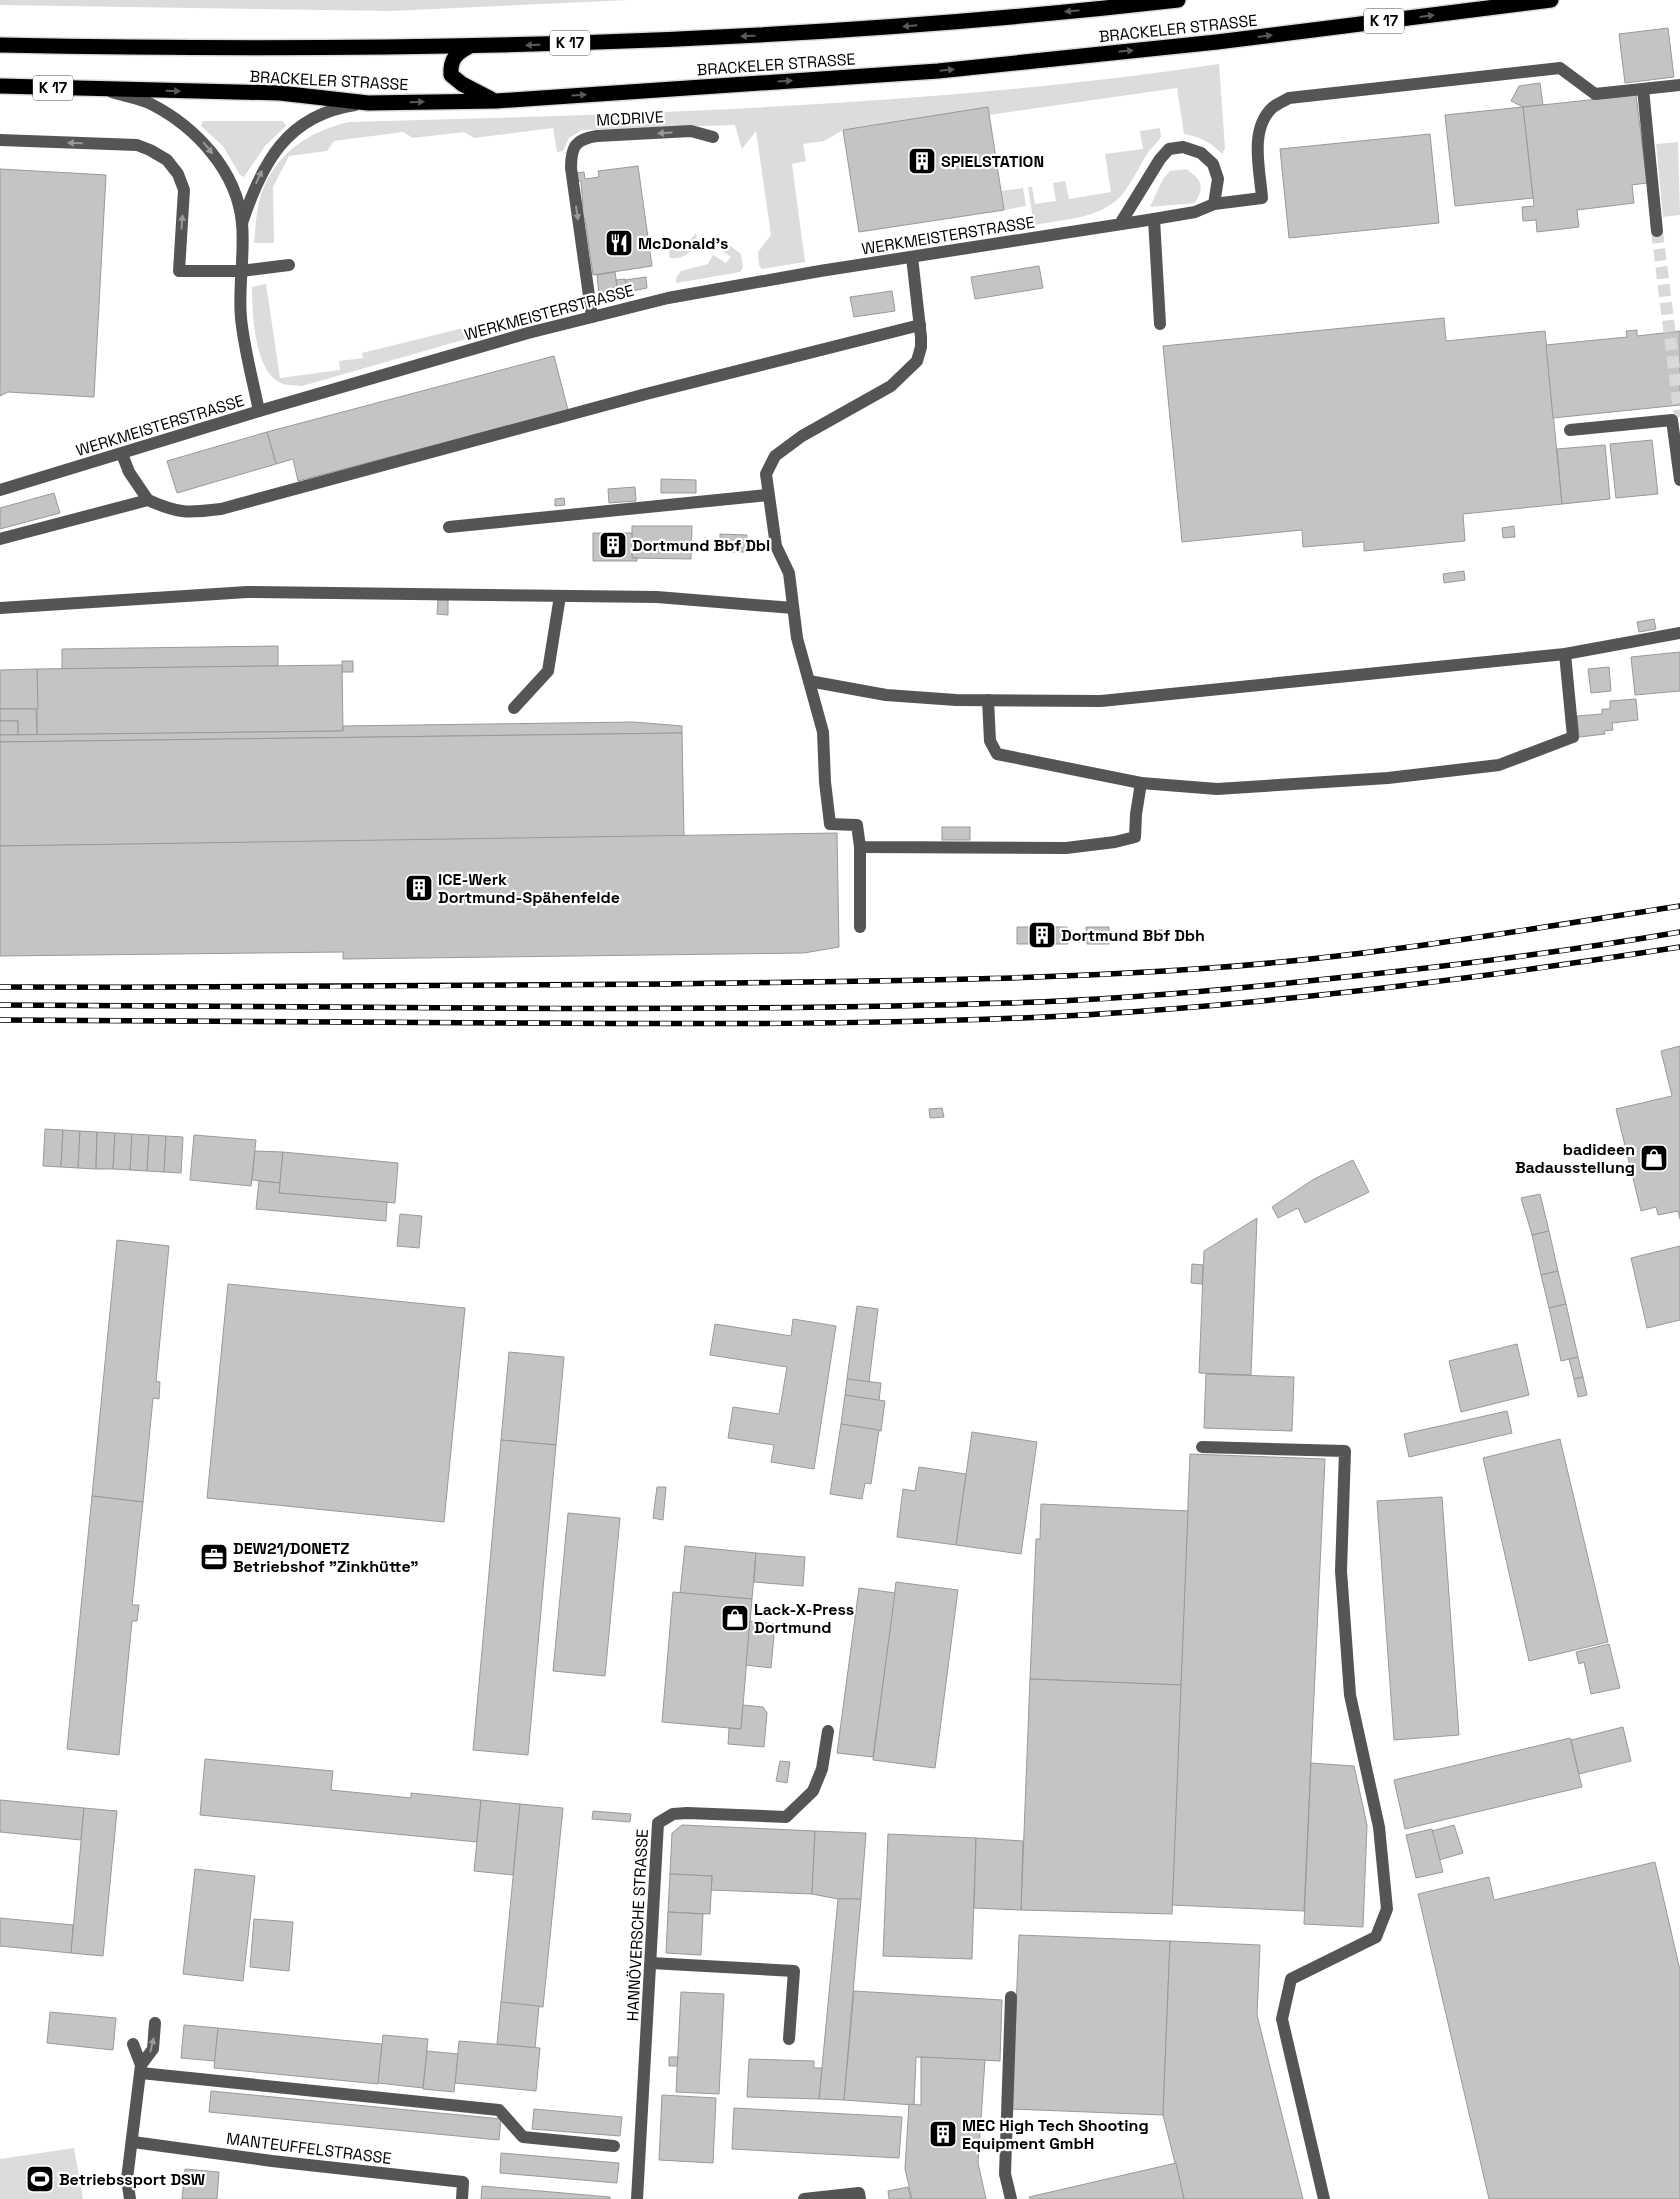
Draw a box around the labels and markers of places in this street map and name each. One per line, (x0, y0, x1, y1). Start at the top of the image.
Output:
building icon: SPIELSTATION (907, 146, 937, 176)
place label: SPIELSTATION (941, 151, 1044, 172)
restaurant icon: McDonald's (604, 228, 634, 258)
place label: McDonald's (638, 233, 728, 254)
building icon: Dortmund Bbf Dbl (598, 530, 628, 560)
place label: Dortmund Bbf Dbl (632, 535, 770, 556)
place label: ICE-Werk Dortmund-Spähenfelde (438, 869, 620, 908)
building icon: ICE-Werk Dortmund-Spähenfelde (404, 873, 434, 903)
building icon: Dortmund Bbf Dbh (1027, 920, 1057, 950)
place label: Dortmund Bbf Dbh (1061, 925, 1205, 946)
place label: badideen Badausstellung (1515, 1139, 1635, 1178)
shop icon: badideen Badausstellung (1639, 1143, 1669, 1173)
place label: DEW21/DONETZ Betriebshof "Zinkhütte" (233, 1538, 419, 1577)
office icon: DEW21/DONETZ Betriebshof "Zinkhütte" (199, 1542, 229, 1572)
place label: Lack-X-Press Dortmund (754, 1599, 854, 1638)
shop icon: Lack-X-Press Dortmund (720, 1603, 750, 1633)
place label: MEC High Tech Shooting Equipment GmbH (962, 2115, 1149, 2154)
building icon: MEC High Tech Shooting Equipment GmbH (928, 2119, 958, 2149)
sports icon: Betriebssport DSW (25, 2164, 55, 2194)
place label: Betriebssport DSW (59, 2169, 205, 2190)

